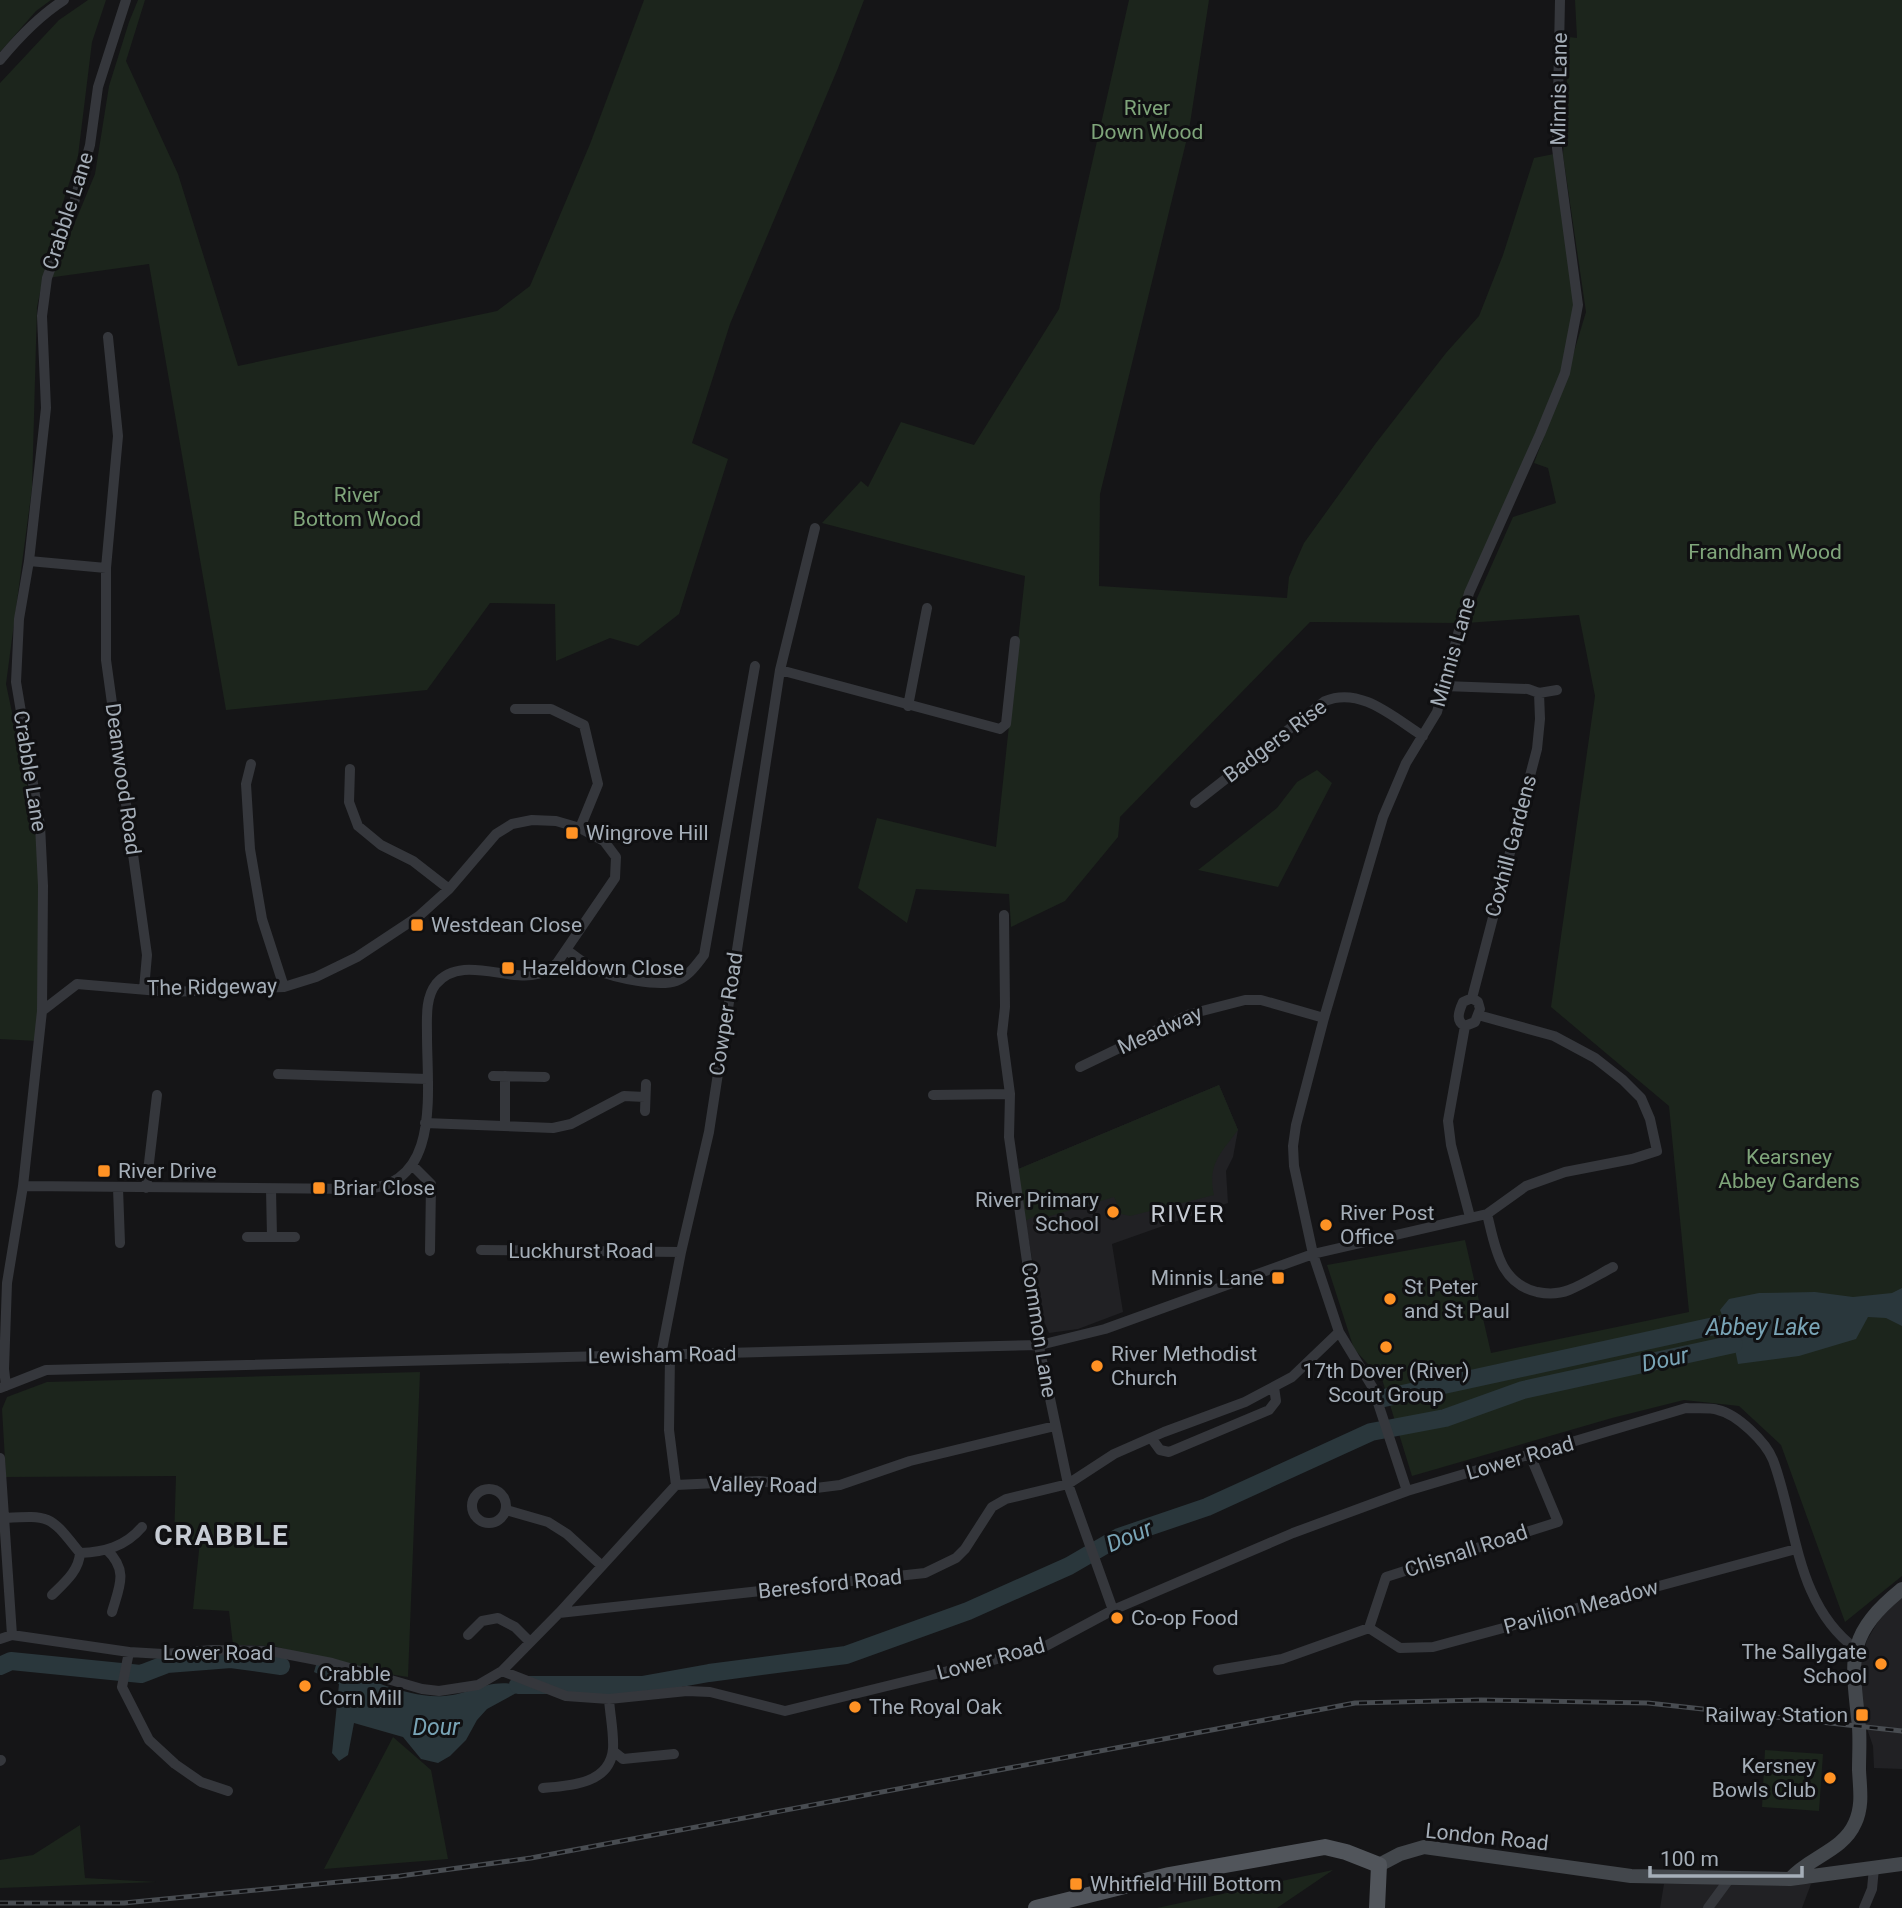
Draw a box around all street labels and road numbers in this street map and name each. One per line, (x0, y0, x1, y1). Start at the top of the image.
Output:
street label: Minnis Lane (1546, 32, 1572, 146)
street label: Crabble Lane (38, 149, 98, 273)
street label: Minnis Lane (1426, 594, 1480, 710)
street label: Badgers Rise (1219, 695, 1331, 787)
street label: Deanwood Road (100, 702, 146, 856)
street label: Crabble Lane (9, 709, 51, 833)
street label: Coxhill Gardens (1481, 772, 1541, 920)
street label: Cowper Road (704, 950, 748, 1078)
street label: The Ridgeway (147, 974, 277, 1000)
street label: Meadway (1114, 1001, 1206, 1059)
street label: Luckhurst Road (508, 1239, 654, 1263)
street label: Common Lane (1016, 1261, 1062, 1399)
street label: Lewisham Road (587, 1342, 737, 1368)
street label: Lower Road (1463, 1431, 1577, 1485)
street label: Valley Road (708, 1472, 818, 1498)
street label: Chisnall Road (1402, 1520, 1530, 1582)
street label: Beresford Road (757, 1565, 903, 1603)
street label: Pavilion Meadow (1501, 1575, 1661, 1639)
street label: Lower Road (934, 1633, 1048, 1685)
street label: Lower Road (163, 1641, 273, 1665)
street label: London Road (1424, 1819, 1550, 1855)

